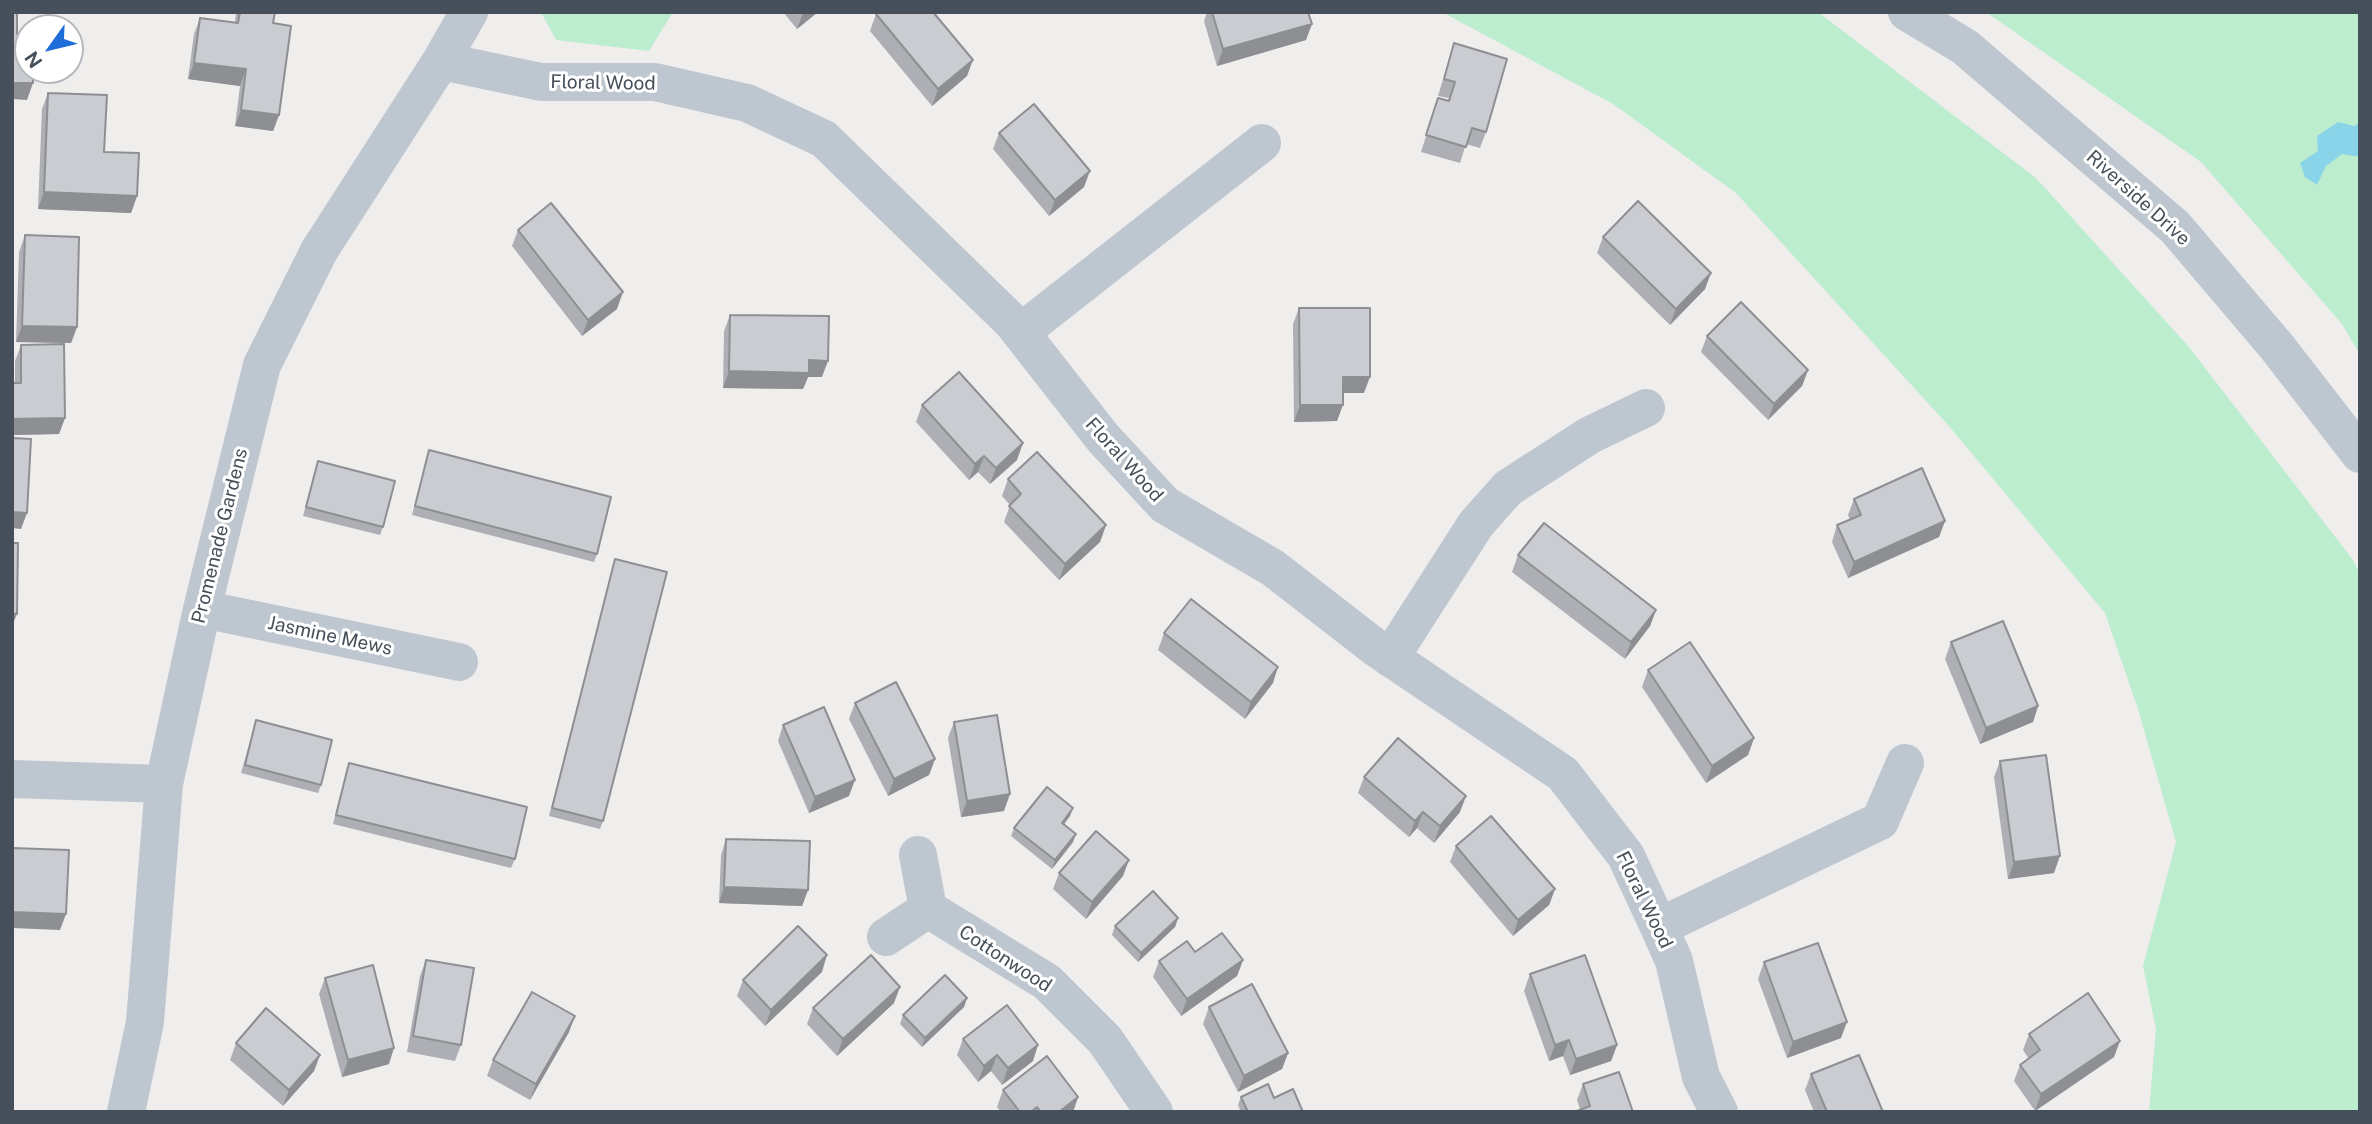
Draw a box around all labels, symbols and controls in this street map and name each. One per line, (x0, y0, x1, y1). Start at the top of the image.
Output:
north arrow (14, 14, 84, 84)
text: N (20, 47, 47, 72)
street label: Floral Wood (550, 71, 656, 95)
street label: Riverside Drive (2082, 146, 2194, 250)
street label: Floral Wood (1080, 413, 1168, 507)
street label: Promenade Gardens (187, 446, 253, 626)
street label: Jasmine Mews (266, 612, 394, 660)
street label: Floral Wood (1611, 848, 1677, 952)
street label: Cottonwood (954, 921, 1056, 997)

